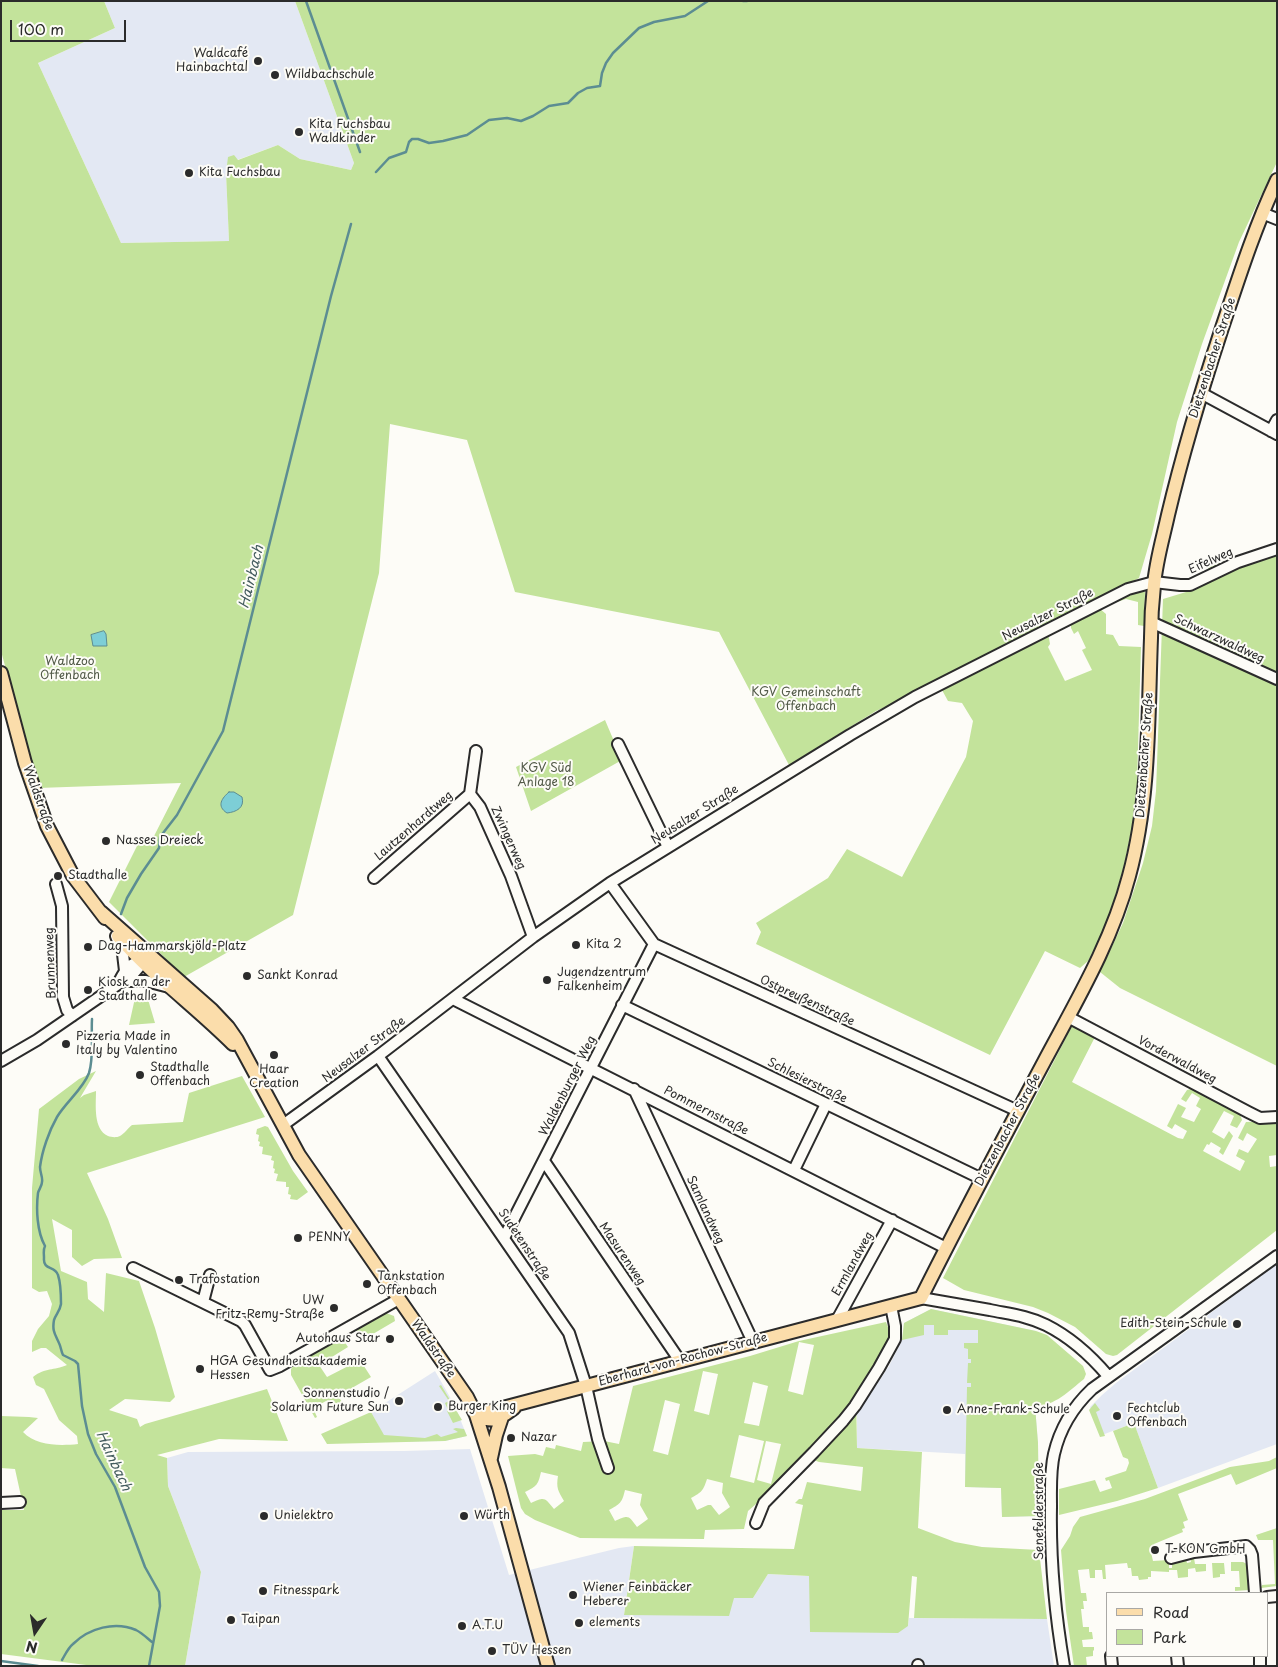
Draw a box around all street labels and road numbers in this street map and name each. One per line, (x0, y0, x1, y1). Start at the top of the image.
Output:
street label: Dietzenbacher Straße (1187, 296, 1239, 420)
street label: Eifelweg (1186, 545, 1236, 577)
street label: Neusalzer Straße (1000, 586, 1096, 644)
street label: Schwarzwaldweg (1171, 612, 1267, 666)
street label: Dietzenbacher Straße (1133, 692, 1157, 818)
street label: Waldstraße (20, 764, 56, 832)
street label: Neusalzer Straße (649, 782, 741, 848)
street label: Lautzenhardtweg (372, 788, 456, 864)
street label: Zwingerweg (488, 804, 528, 872)
street label: Brunnenweg (43, 927, 59, 999)
street label: Ostpreußenstraße (757, 973, 857, 1029)
street label: Neusalzer Straße (320, 1014, 408, 1086)
street label: Vorderwaldweg (1135, 1033, 1219, 1087)
street label: Waldenburger Weg (537, 1034, 599, 1138)
street label: Schlesierstraße (765, 1055, 849, 1107)
street label: Dietzenbacher Straße (972, 1071, 1044, 1189)
street label: Pommernstraße (661, 1083, 751, 1139)
street label: Samlandweg (683, 1174, 727, 1246)
street label: Sudetenstraße (495, 1207, 553, 1283)
street label: Masurenweg (596, 1220, 648, 1288)
street label: Ermlandweg (829, 1229, 877, 1299)
street label: Waldstraße (408, 1317, 458, 1381)
street label: Eberhard-von-Rochow-Straße (597, 1331, 769, 1389)
street label: Senefelderstraße (1033, 1462, 1047, 1560)

